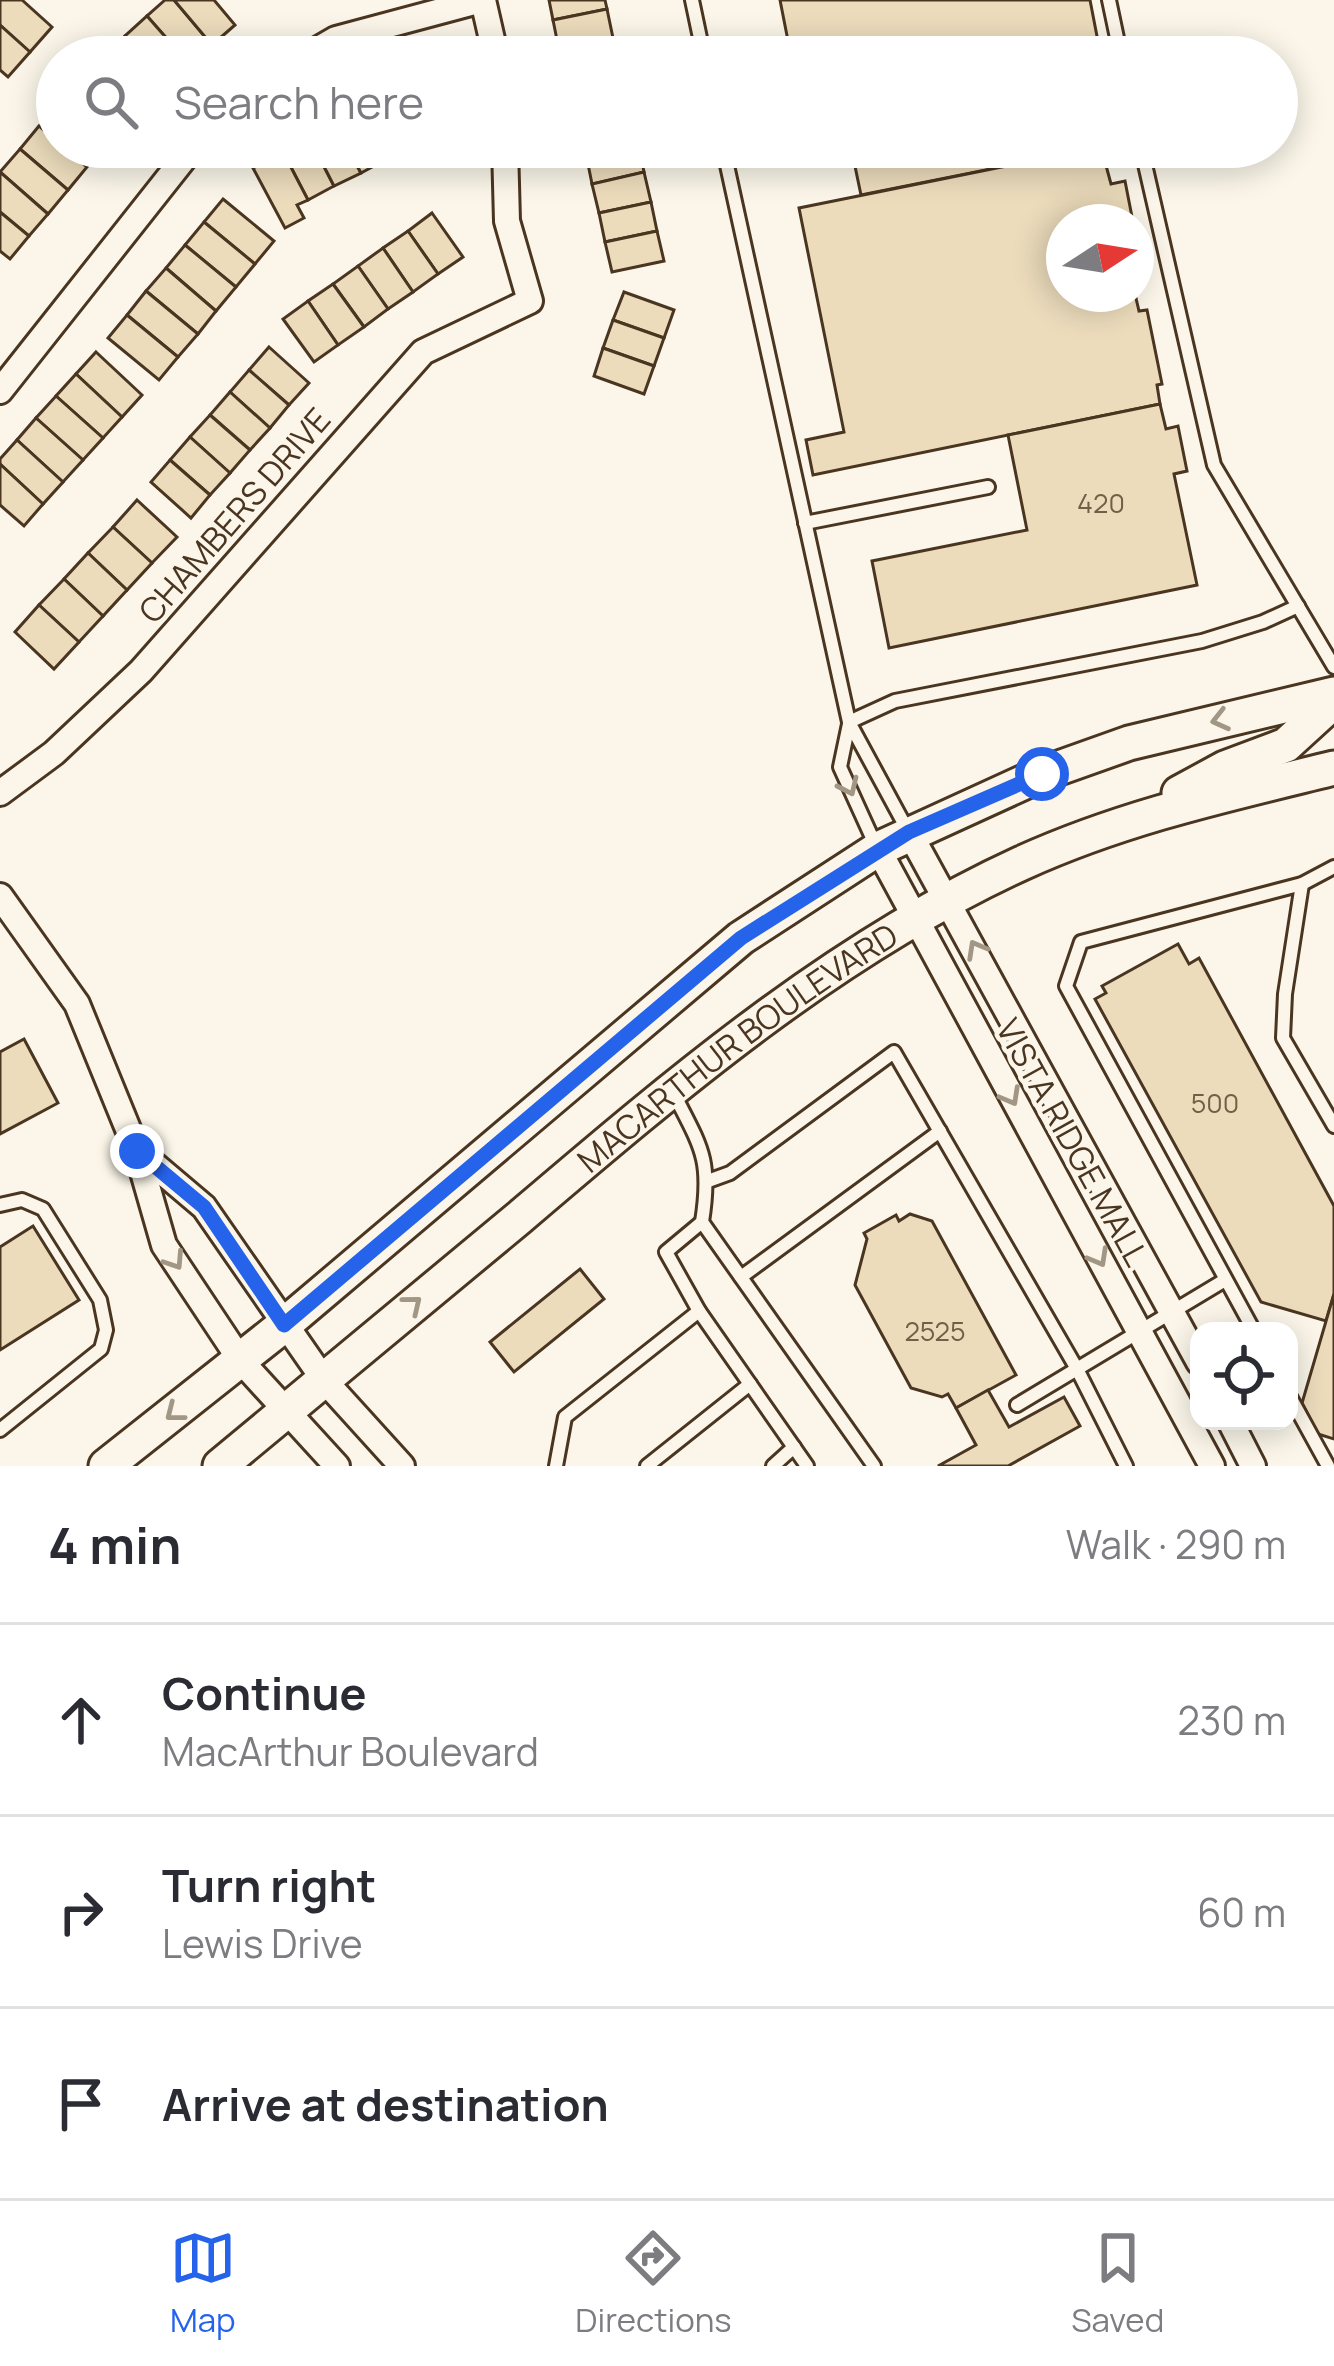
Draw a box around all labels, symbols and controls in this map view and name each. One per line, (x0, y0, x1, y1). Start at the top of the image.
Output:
search box (36, 36, 1298, 168)
icon: search (78, 69, 144, 135)
text: Search here (174, 71, 424, 133)
north arrow (1046, 204, 1154, 312)
street label: CHAMBERS DRIVE (128, 398, 340, 632)
house number: 420 (1077, 484, 1125, 521)
one-way arrow (1210, 706, 1231, 731)
route start (1015, 747, 1069, 801)
one-way arrow (835, 775, 858, 797)
street label: MACARTHUR BOULEVARD (567, 912, 906, 1182)
one-way arrow (967, 940, 990, 961)
street label: VISTA RIDGE MALL (986, 1010, 1160, 1274)
house number: 500 (1191, 1084, 1239, 1121)
one-way arrow (997, 1085, 1020, 1106)
route end (110, 1124, 164, 1178)
one-way arrow (1085, 1246, 1108, 1267)
one-way arrow (160, 1248, 182, 1270)
one-way arrow (399, 1297, 421, 1318)
house number: 2525 (904, 1312, 966, 1349)
map controls (1190, 1322, 1298, 1430)
button: locate (1190, 1322, 1298, 1430)
one-way arrow (165, 1399, 187, 1421)
text: 4 min (48, 1510, 181, 1579)
text: Walk · 290 m (1066, 1517, 1286, 1571)
text: Continue (162, 1662, 367, 1724)
icon: ahead (48, 1687, 114, 1753)
text: 230 m (1178, 1693, 1286, 1747)
text: MacArthur Boulevard (162, 1724, 539, 1778)
text: Turn right (162, 1854, 376, 1916)
icon: right (48, 1879, 114, 1945)
text: 60 m (1197, 1885, 1286, 1939)
text: Lewis Drive (162, 1916, 362, 1970)
icon: arrive (48, 2071, 114, 2137)
text: Arrive at destination (162, 2073, 609, 2135)
tab: Map (170, 2225, 236, 2342)
tab: Directions (575, 2225, 732, 2342)
tab: Saved (1071, 2225, 1164, 2342)

